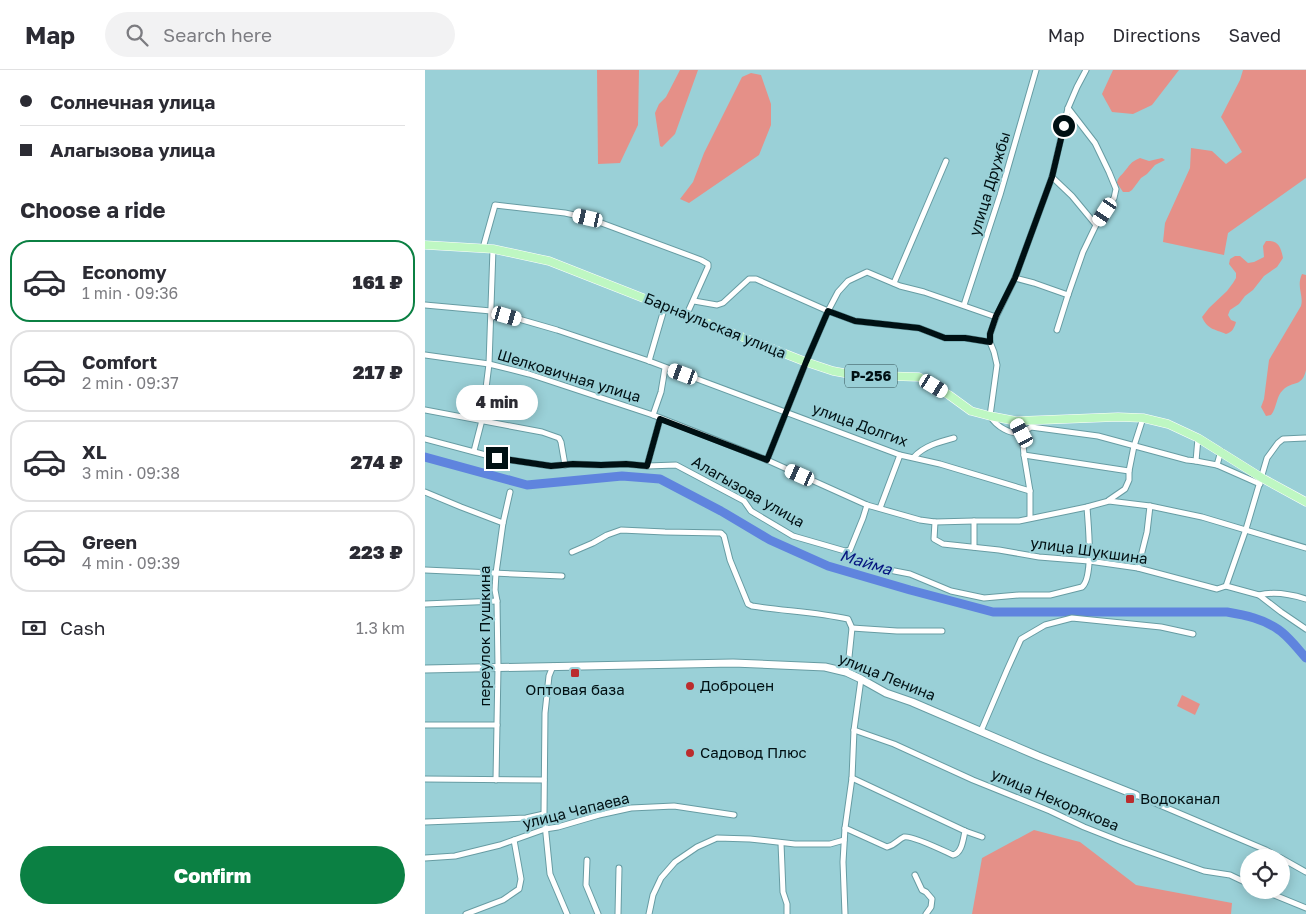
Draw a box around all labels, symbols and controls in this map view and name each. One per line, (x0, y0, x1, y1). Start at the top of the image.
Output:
search box (105, 12, 455, 57)
text: Map (25, 20, 75, 49)
icon: search (123, 21, 151, 49)
text: Search here (163, 23, 272, 46)
text: Map (1048, 24, 1084, 46)
text: Directions (1112, 24, 1200, 46)
text: Saved (1228, 24, 1281, 46)
text: Солнечная улица (50, 90, 215, 113)
route start (1053, 115, 1075, 137)
street label: улица Дружбы (965, 130, 1013, 238)
text: Алагызова улица (50, 138, 215, 161)
car (1090, 195, 1119, 229)
text: Choose a ride (20, 196, 166, 223)
car (571, 207, 604, 229)
icon: car (22, 259, 67, 304)
text: Economy (82, 260, 167, 283)
text: 161 ₽ (352, 270, 403, 293)
text: 1 min · 09:36 (82, 283, 178, 303)
street label: Барнаульская улица (642, 288, 789, 362)
car (490, 305, 523, 327)
street label: Шелковичная улица (495, 345, 643, 405)
icon: car (22, 349, 67, 394)
text: Comfort (82, 350, 157, 373)
text: 217 ₽ (353, 360, 403, 383)
car (666, 362, 699, 386)
road number: Р-256 (845, 364, 897, 388)
car (917, 372, 950, 400)
text: 2 min · 09:37 (82, 373, 179, 393)
callout: 4 min (456, 386, 538, 420)
text: 4 min (476, 392, 518, 412)
street label: улица Долгих (810, 398, 911, 450)
car (1008, 416, 1035, 450)
icon: car (22, 439, 67, 484)
text: XL (82, 440, 107, 463)
route end (486, 447, 508, 469)
text: 274 ₽ (351, 450, 403, 473)
street label: Алагызова улица (689, 452, 808, 531)
car (783, 462, 816, 488)
text: 3 min · 09:38 (82, 463, 180, 483)
icon: car (22, 529, 67, 574)
text: Green (82, 530, 137, 553)
street label: улица Шукшина (1029, 533, 1149, 567)
text: 223 ₽ (349, 540, 403, 563)
water label: Майма (838, 545, 895, 580)
text: 4 min · 09:39 (82, 553, 180, 573)
street label: переулок Пушкина (475, 566, 493, 706)
icon: cash (20, 614, 48, 642)
text: Cash (60, 616, 105, 639)
text: 1.3 km (356, 618, 405, 638)
street label: улица Ленина (836, 648, 939, 704)
marker: Оптовая база (569, 667, 581, 679)
place label: Доброцен (700, 676, 774, 694)
place label: Оптовая база (525, 680, 625, 698)
marker: Доброцен (684, 680, 696, 692)
place label: Садовод Плюс (700, 743, 807, 761)
marker: Садовод Плюс (684, 747, 696, 759)
street label: улица Некорякова (989, 764, 1122, 834)
street label: улица Чапаева (521, 788, 631, 832)
place label: Водоканал (1140, 789, 1220, 807)
marker: Водоканал (1124, 793, 1136, 805)
button: Confirm (20, 846, 405, 904)
map controls (1240, 849, 1290, 899)
button: locate (1240, 849, 1290, 899)

